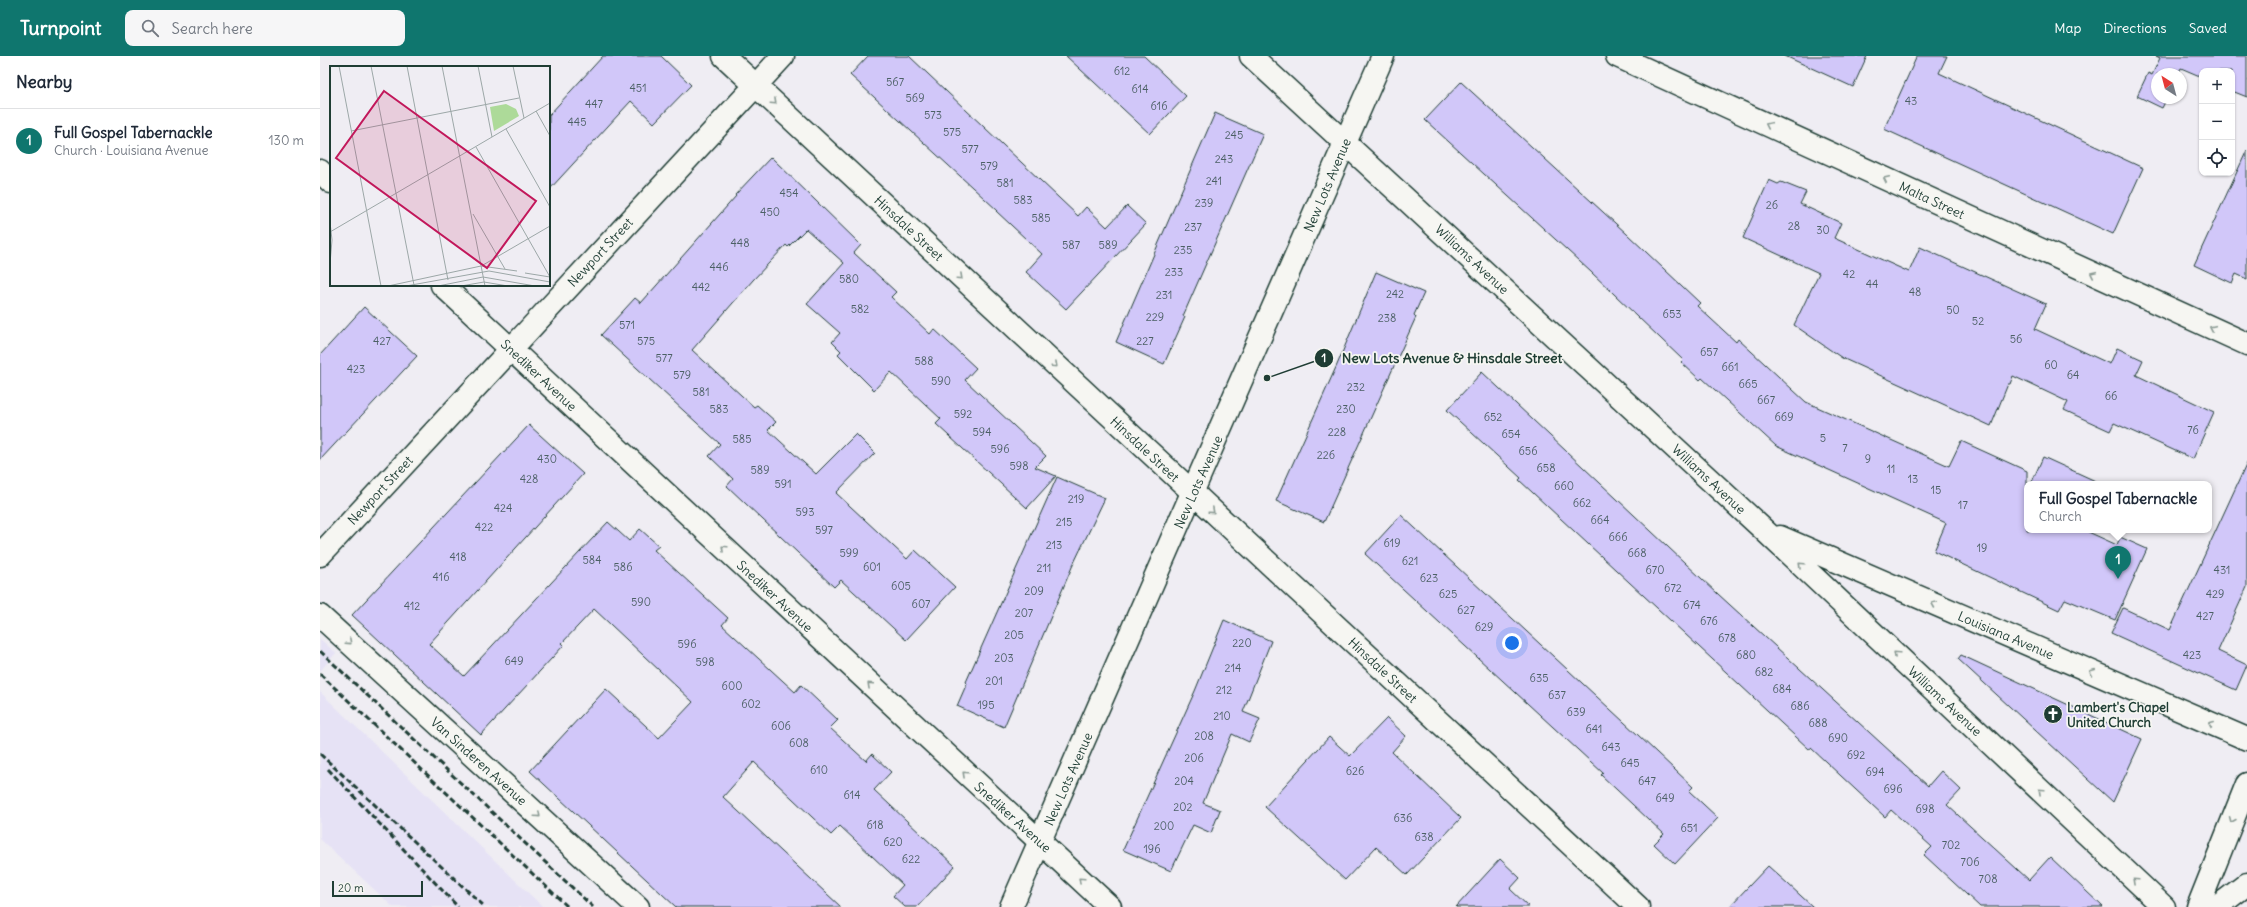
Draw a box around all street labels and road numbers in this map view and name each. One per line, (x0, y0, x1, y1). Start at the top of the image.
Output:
street label: New Lots Avenue (1300, 136, 1355, 235)
street label: Malta Street (1896, 178, 1968, 223)
street label: Hinsdale Street (871, 192, 947, 265)
street label: Newport Street (564, 214, 637, 290)
street label: Williams Avenue (1431, 221, 1512, 298)
street label: Snediker Avenue (497, 336, 580, 415)
street label: Hinsdale Street (1107, 413, 1183, 486)
street label: New Lots Avenue (1170, 433, 1227, 531)
street label: Williams Avenue (1668, 441, 1749, 518)
street label: Newport Street (344, 452, 417, 528)
street label: Snediker Avenue (733, 557, 816, 636)
street label: Louisiana Avenue (1955, 608, 2056, 663)
street label: Hinsdale Street (1345, 634, 1421, 707)
street label: Williams Avenue (1904, 663, 1985, 740)
street label: Van Sinderen Avenue (427, 714, 530, 809)
street label: New Lots Avenue (1040, 730, 1097, 828)
street label: Snediker Avenue (971, 778, 1055, 856)

